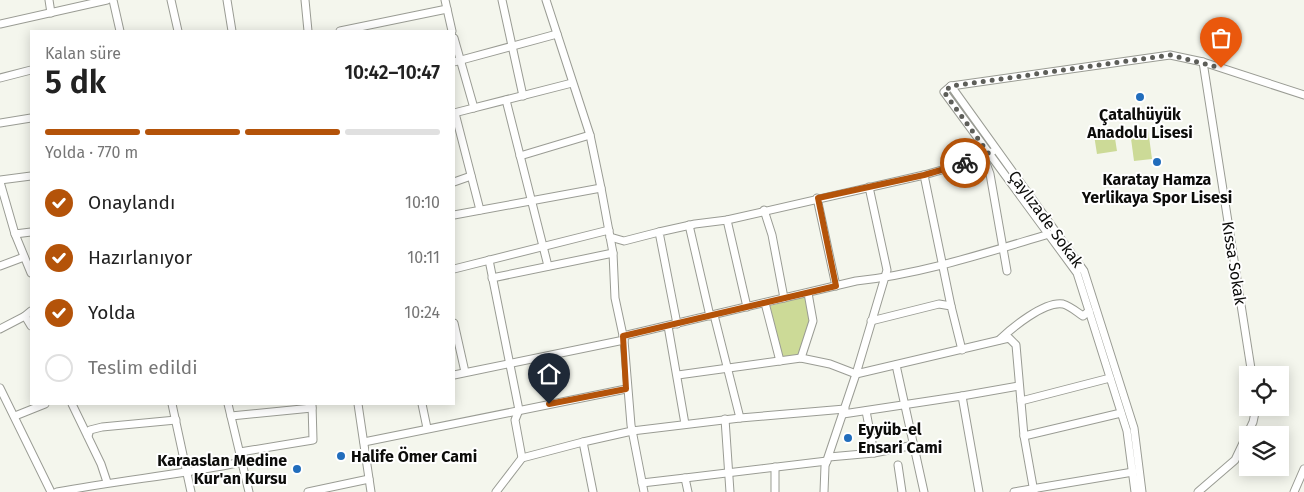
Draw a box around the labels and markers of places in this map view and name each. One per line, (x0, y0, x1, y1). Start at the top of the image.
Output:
pin (1200, 17, 1242, 68)
marker: Çatalhüyük Anadolu Lisesi (1134, 91, 1146, 103)
place label: Çatalhüyük Anadolu Lisesi (1086, 105, 1193, 142)
marker: Karatay Hamza Yerlikaya Spor Lisesi (1151, 156, 1163, 168)
place label: Karatay Hamza Yerlikaya Spor Lisesi (1081, 170, 1232, 207)
pin (528, 353, 570, 404)
place label: Eyyüb-el Ensari Cami (858, 420, 942, 457)
marker: Eyyüb-el Ensari Cami (842, 432, 854, 444)
place label: Halife Ömer Cami (351, 446, 477, 466)
marker: Halife Ömer Cami (335, 450, 347, 462)
place label: Karaaslan Medine Kur'an Kursu (157, 451, 287, 488)
marker: Karaaslan Medine Kur'an Kursu (291, 463, 303, 475)

